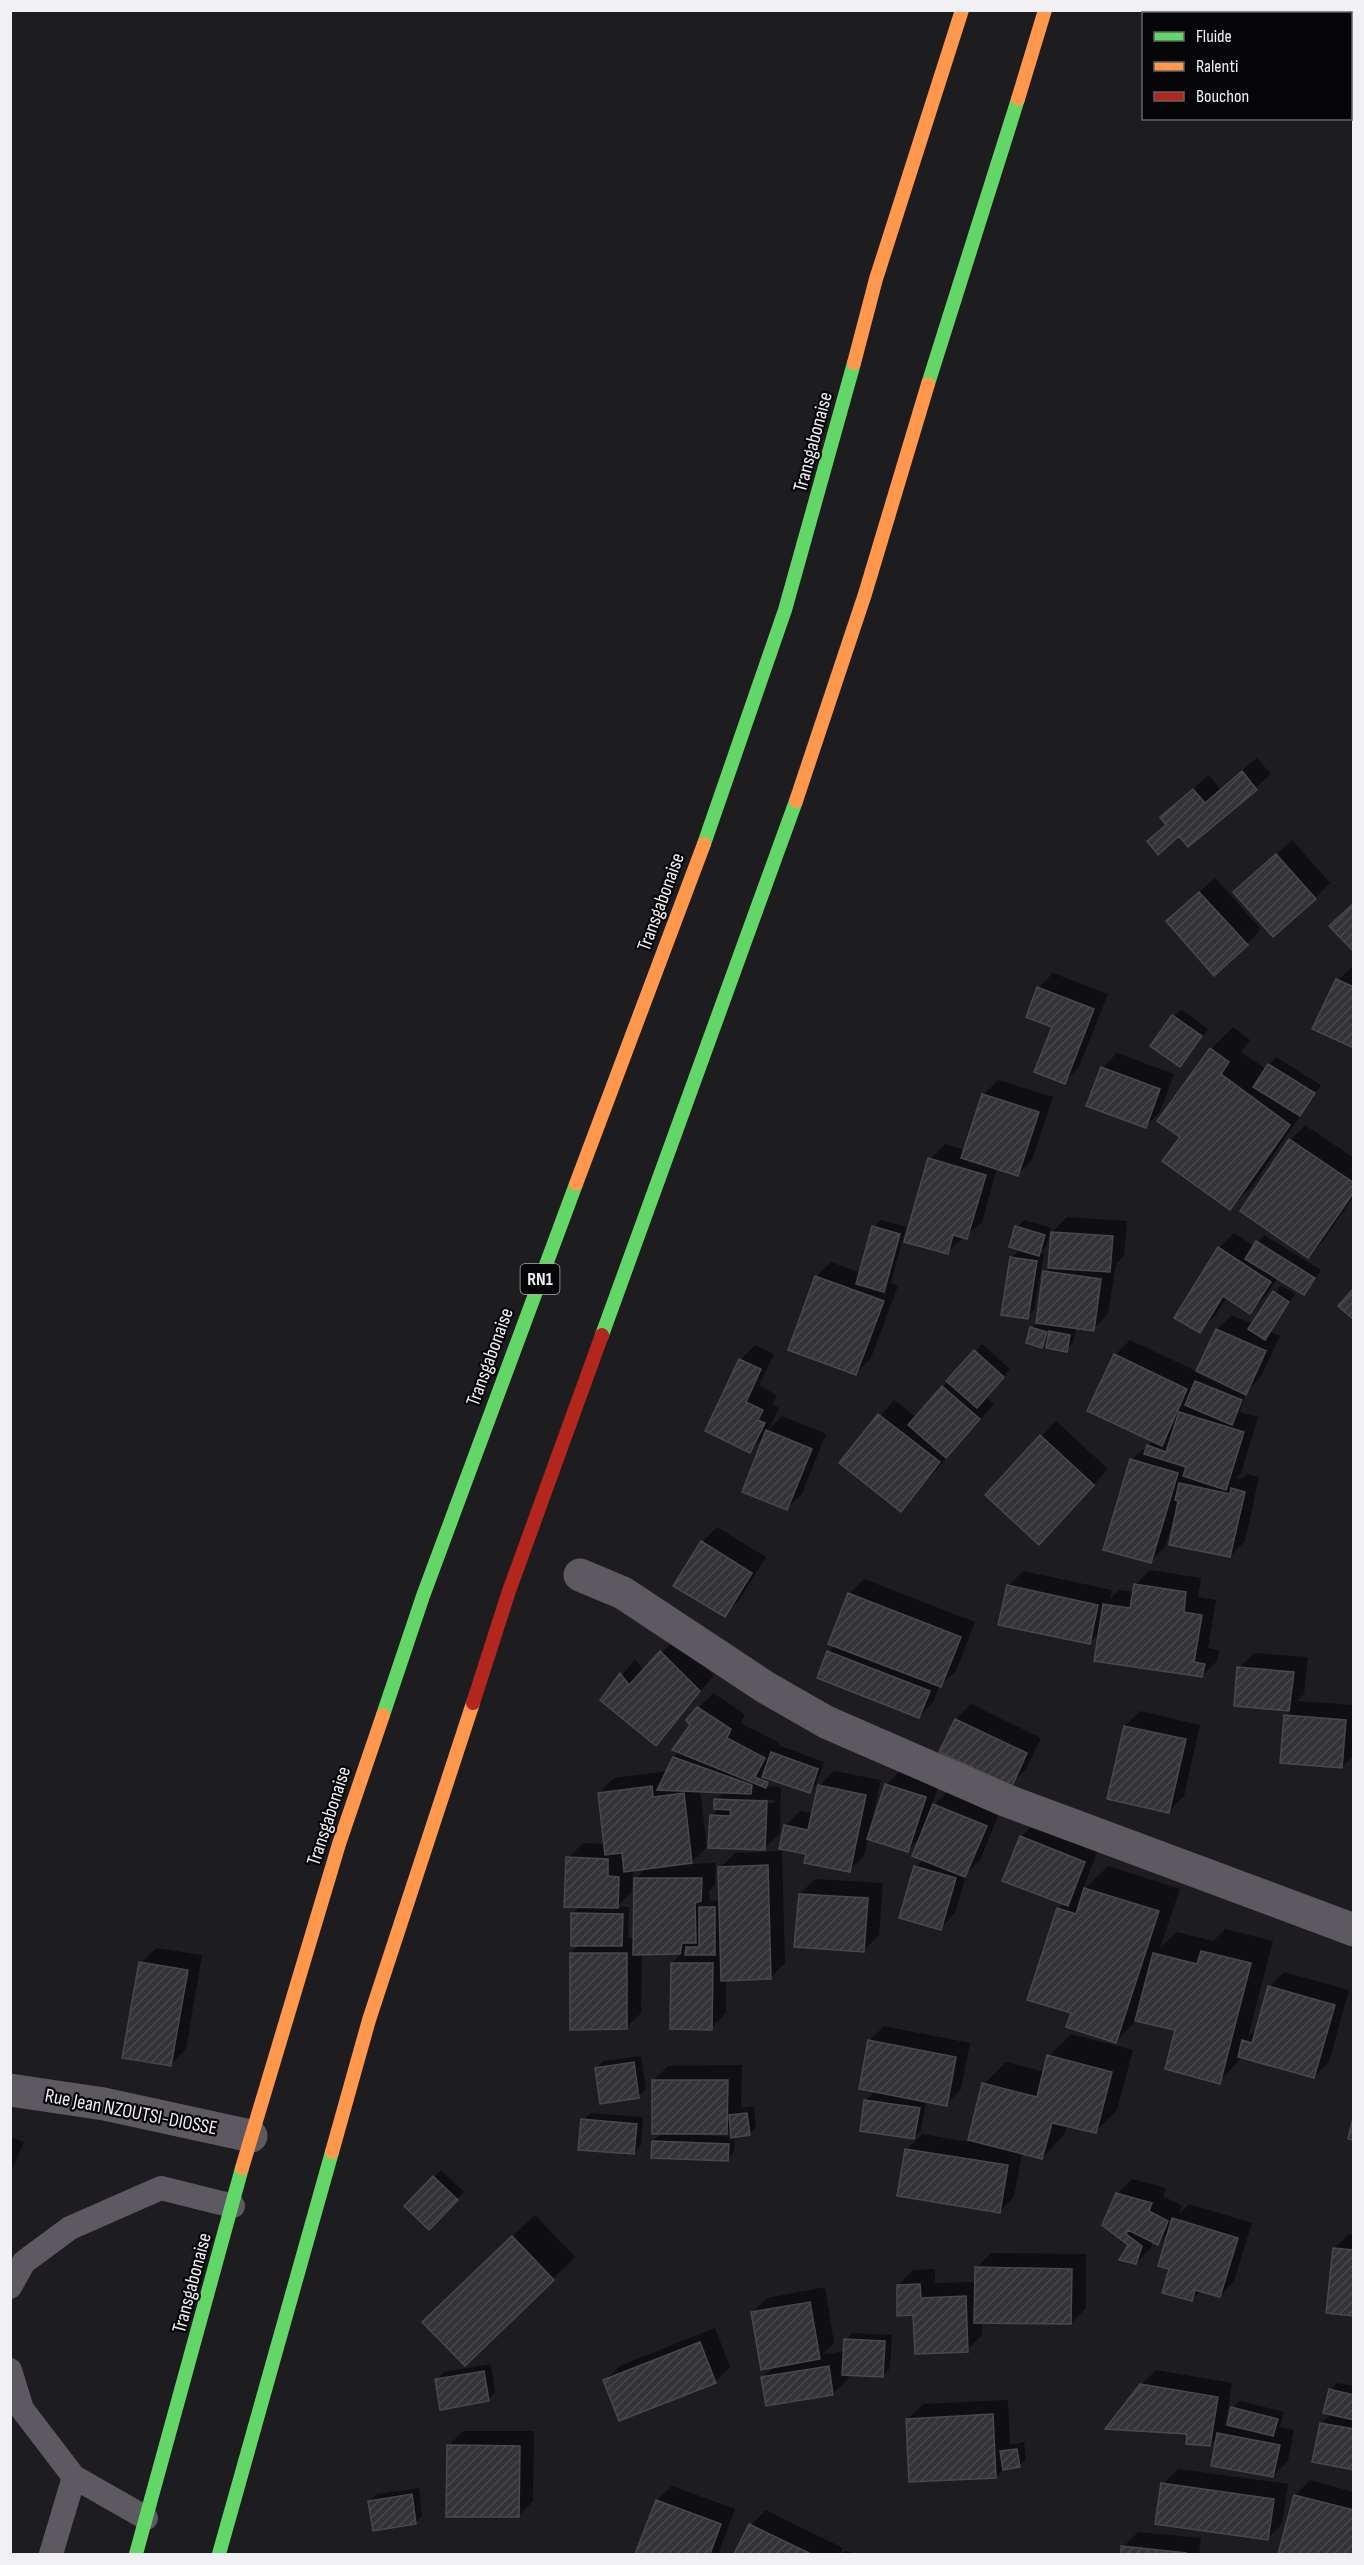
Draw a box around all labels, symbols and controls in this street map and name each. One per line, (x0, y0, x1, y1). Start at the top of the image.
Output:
legend (1142, 12, 1352, 120)
text: Fluide (1196, 26, 1232, 47)
text: Ralenti (1196, 56, 1238, 77)
text: Bouchon (1196, 86, 1249, 107)
street label: Transgabonaise (788, 389, 838, 495)
street label: Transgabonaise (632, 850, 690, 954)
road number: RN1 (520, 1264, 560, 1294)
street label: Transgabonaise (461, 1305, 519, 1409)
street label: Transgabonaise (302, 1763, 356, 1869)
street label: Rue Jean NZOUTSI-DIOSSE (43, 2084, 219, 2140)
street label: Transgabonaise (167, 2230, 217, 2336)

